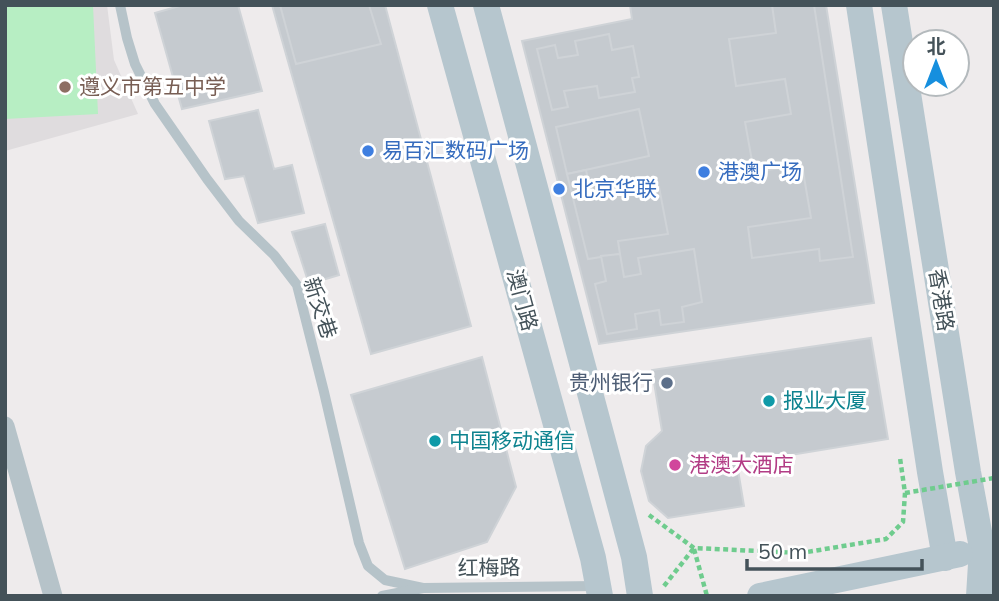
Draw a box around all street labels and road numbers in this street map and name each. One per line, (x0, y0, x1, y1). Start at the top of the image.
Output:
street label: 澳门路 (502, 266, 544, 334)
street label: 香港路 (924, 267, 960, 333)
street label: 新交巷 (299, 274, 343, 342)
street label: 红梅路 (457, 553, 521, 581)

